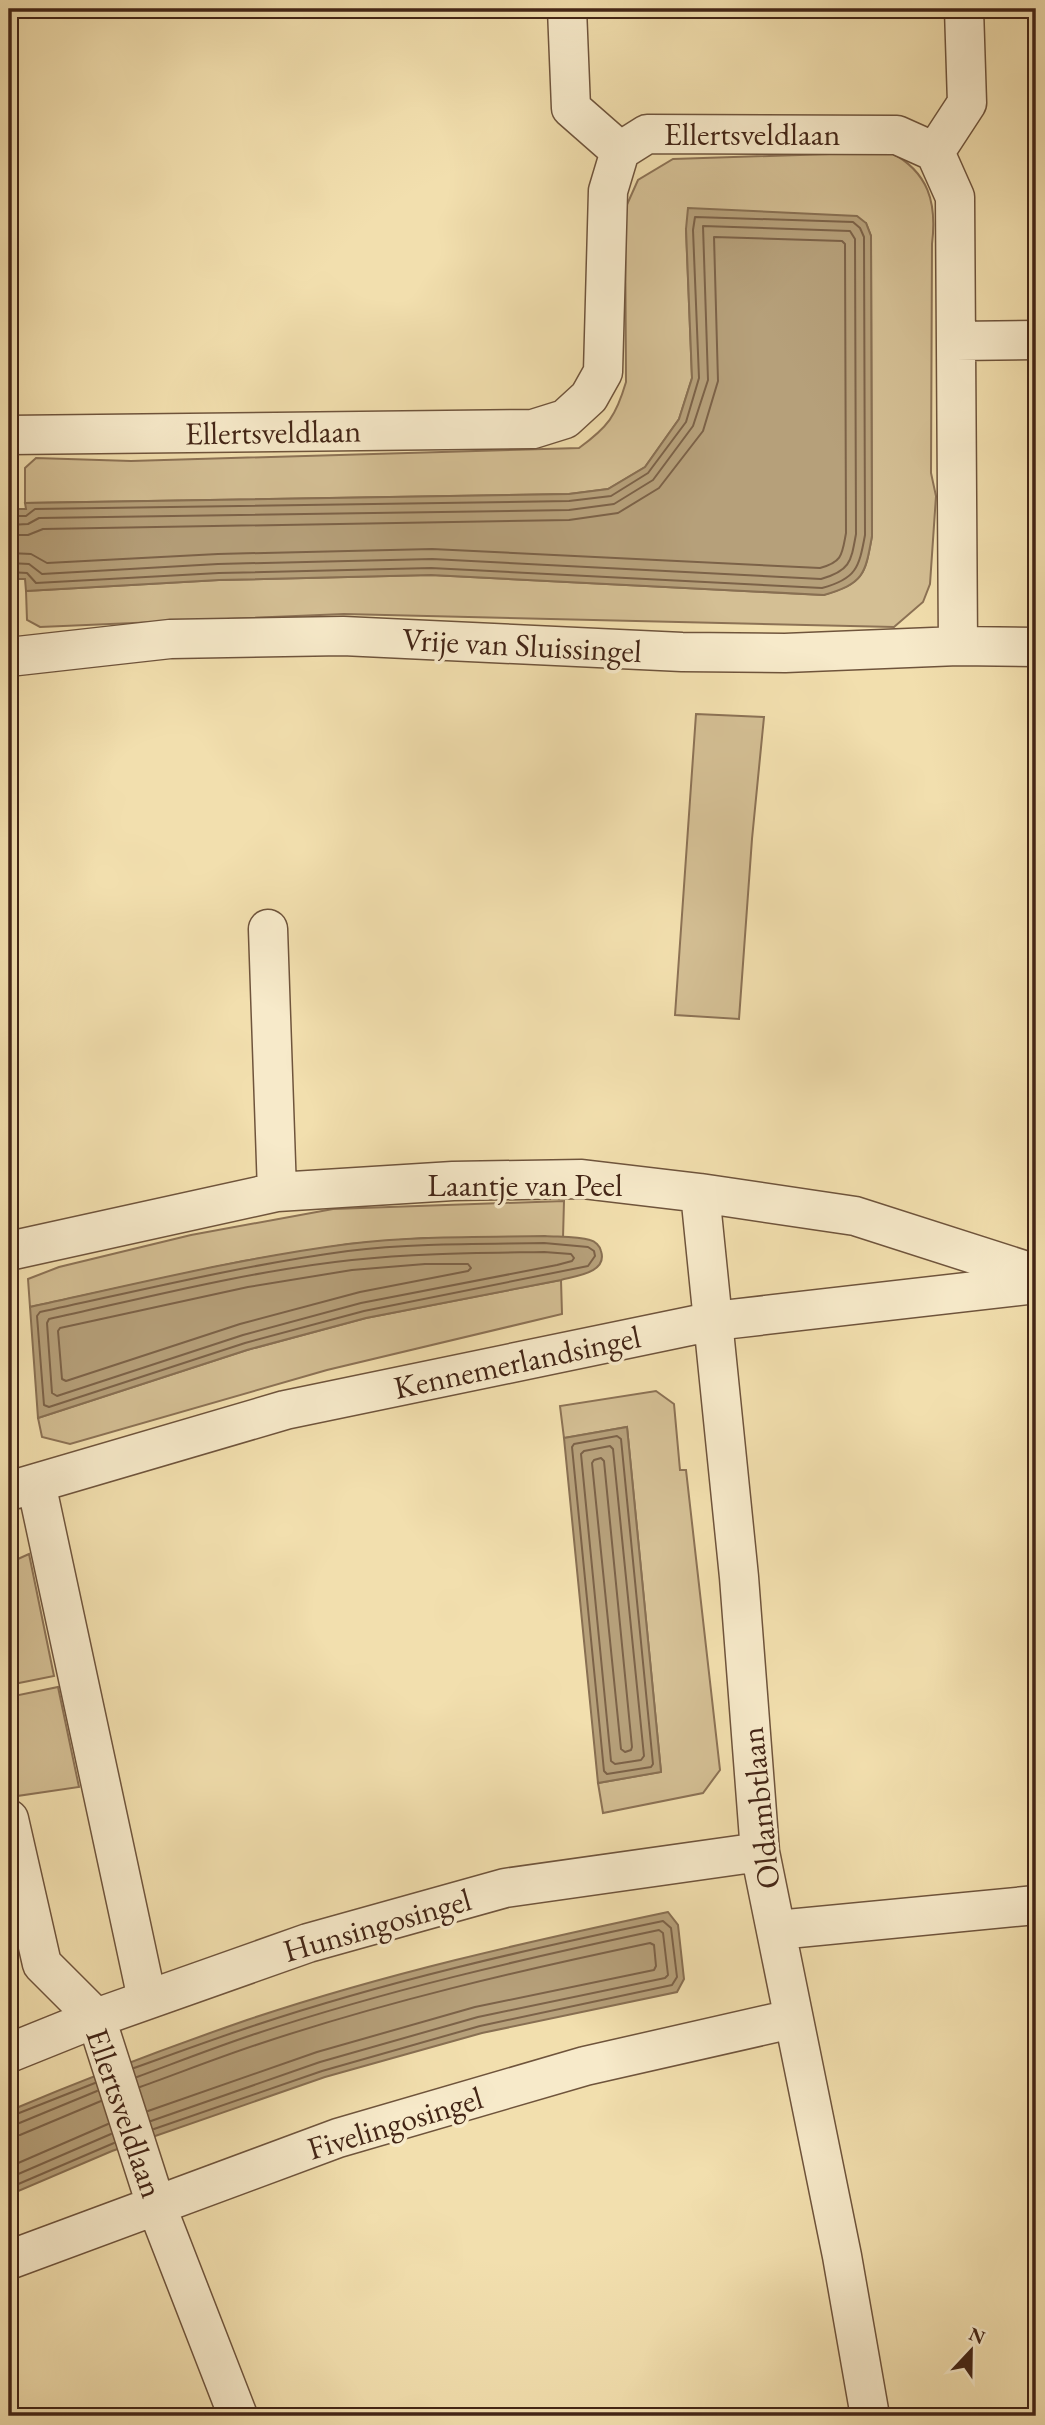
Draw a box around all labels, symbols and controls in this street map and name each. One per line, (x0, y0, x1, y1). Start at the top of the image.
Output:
street label: Ellertsveldlaan (664, 113, 840, 155)
street label: Ellertsveldlaan (184, 409, 362, 455)
street label: Vrije van Sluissingel (401, 618, 643, 672)
street label: Laantje van Peel (427, 1164, 623, 1206)
street label: Kennemerlandsingel (390, 1315, 645, 1409)
street label: Oldambtlaan (731, 1725, 789, 1891)
street label: Hunsingosingel (278, 1878, 476, 1972)
street label: Ellertsveldlaan (76, 2023, 174, 2203)
street label: Fivelingosingel (302, 2076, 488, 2170)
north arrow (936, 2316, 1006, 2386)
text: N (965, 2321, 990, 2350)

